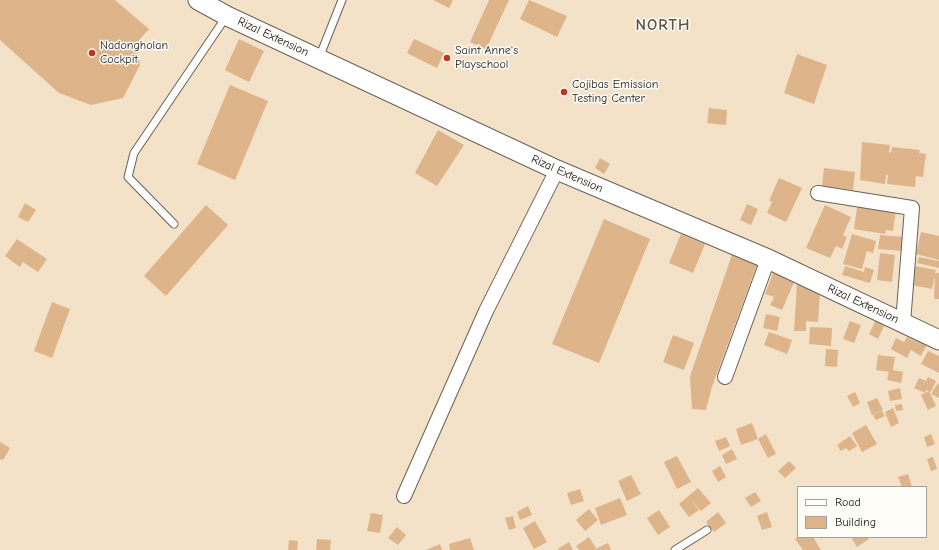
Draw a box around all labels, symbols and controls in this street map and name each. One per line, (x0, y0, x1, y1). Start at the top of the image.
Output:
street label: Rizal Extension (235, 14, 311, 60)
district label: NORTH (636, 15, 690, 35)
place label: Nadongholan Cockpit (100, 39, 168, 67)
place label: Saint Anne's Playschool (455, 44, 518, 72)
marker: Nadongholan Cockpit (87, 48, 97, 58)
marker: Saint Anne's Playschool (442, 53, 452, 63)
place label: Cojibas Emission Testing Center (572, 78, 658, 106)
marker: Cojibas Emission Testing Center (559, 87, 569, 97)
street label: Rizal Extension (529, 152, 605, 196)
street label: Rizal Extension (825, 281, 901, 327)
legend (797, 486, 927, 538)
text: Road (835, 495, 861, 509)
text: Building (835, 515, 876, 529)

